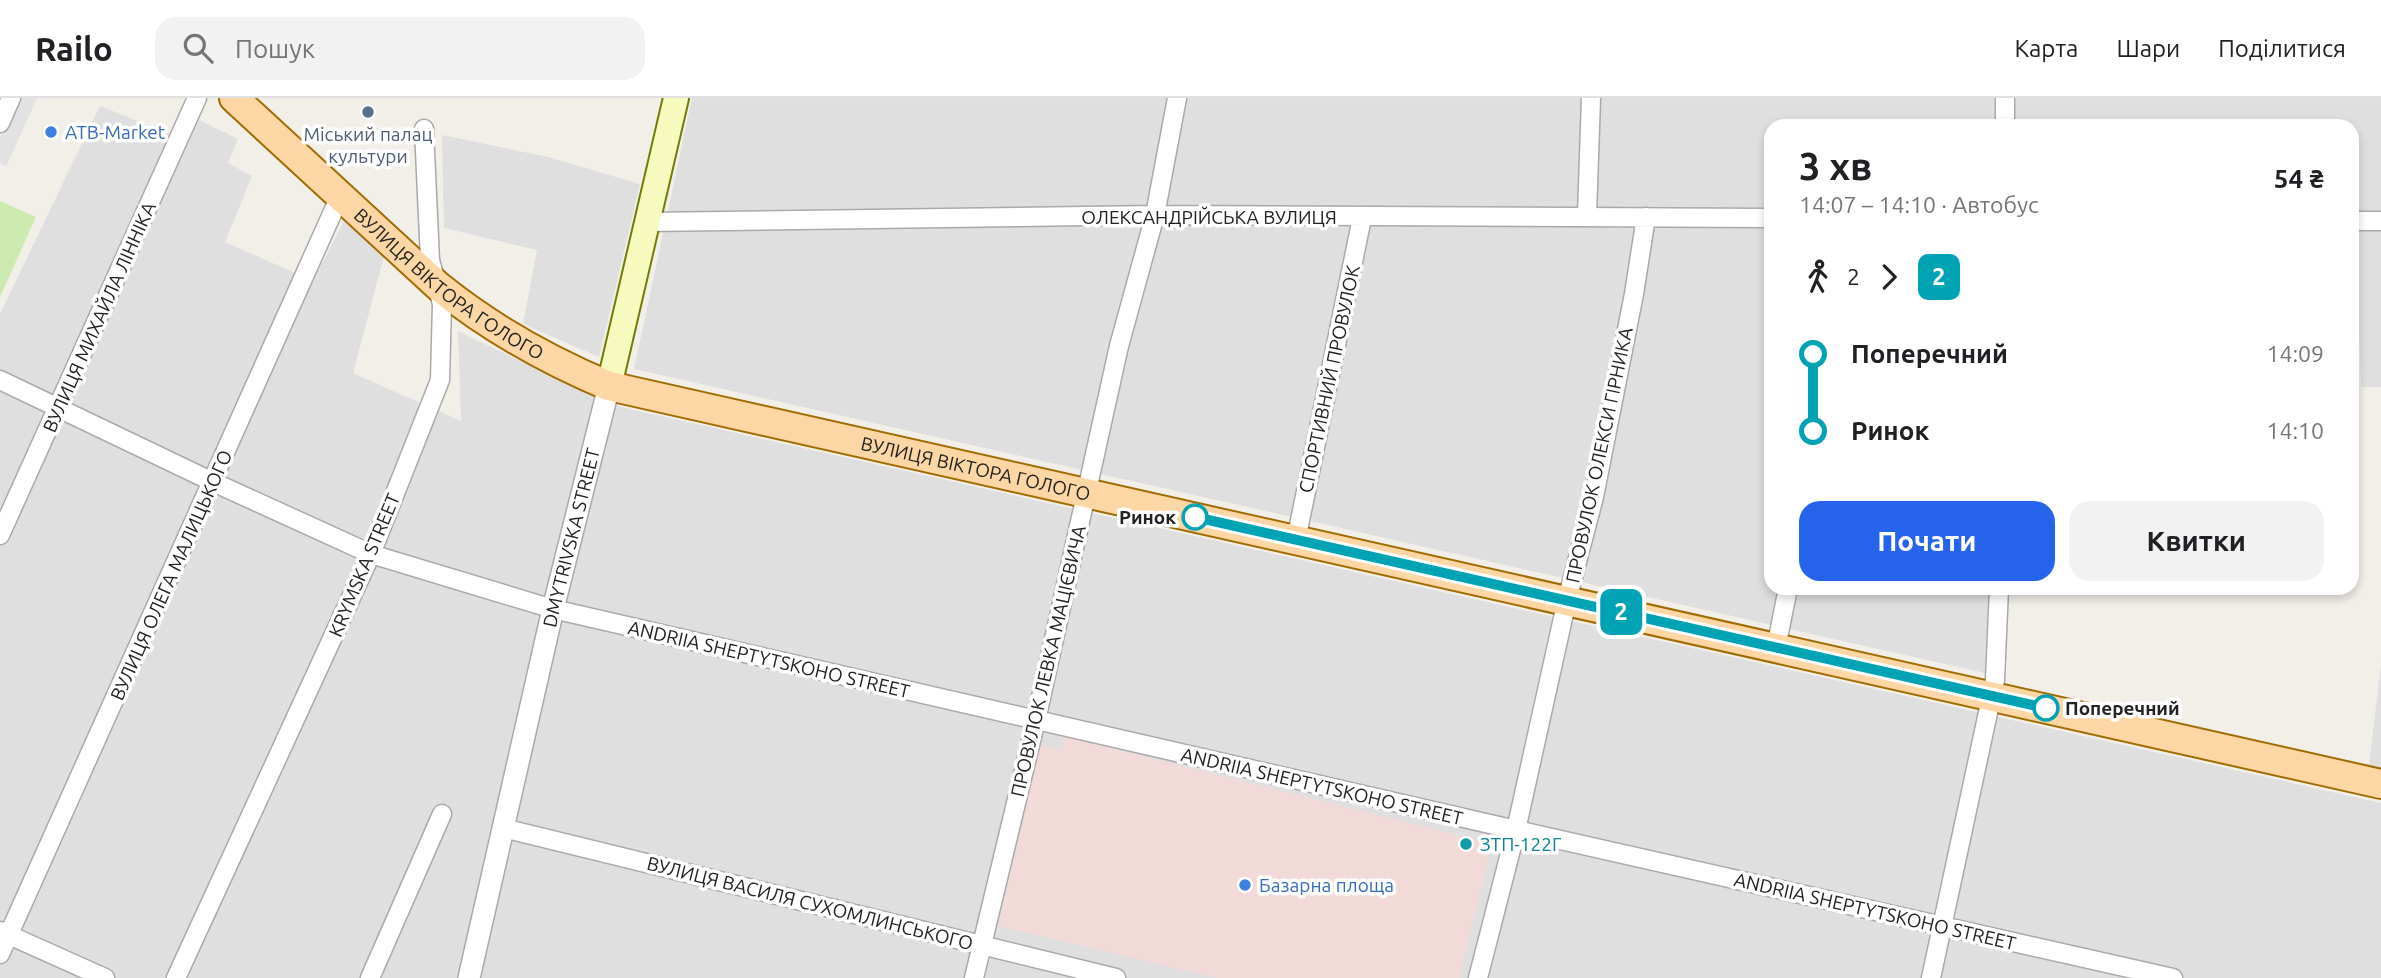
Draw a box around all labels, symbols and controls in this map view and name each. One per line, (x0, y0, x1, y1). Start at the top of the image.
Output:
search box (155, 17, 645, 80)
icon: search (179, 29, 217, 67)
text: Railo (35, 30, 113, 67)
text: Пошук (235, 34, 315, 63)
text: Карта (2014, 35, 2078, 62)
text: Шари (2116, 35, 2180, 62)
text: Поділитися (2218, 35, 2346, 62)
marker: Міський палац культури (360, 104, 376, 120)
place label: ATB-Market (65, 121, 166, 143)
place label: Міський палац культури (303, 123, 433, 167)
marker: ATB-Market (43, 124, 59, 140)
text: 3 хв (1799, 145, 1872, 187)
text: 54 ₴ (2274, 164, 2324, 193)
text: 14:07 – 14:10 · Автобус (1799, 192, 2039, 217)
street label: ВУЛИЦЯ МИХАЙЛА ЛІННІКА (38, 198, 160, 436)
street label: ВУЛИЦЯ ВІКТОРА ГОЛОГО (350, 204, 547, 364)
street label: ОЛЕКСАНДРІЙСЬКА ВУЛИЦЯ (1081, 206, 1337, 228)
icon: walk (1799, 258, 1837, 296)
icon: forward (1870, 258, 1908, 296)
street label: СПОРТИВНИЙ ПРОВУЛОК (1294, 263, 1364, 495)
text: 2 (1932, 263, 1946, 290)
text: 2 (1847, 264, 1860, 289)
street label: ПРОВУЛОК ОЛЕКСИ ГІРНИКА (1561, 325, 1637, 585)
text: Поперечний (1851, 339, 2008, 368)
text: 14:09 (2266, 341, 2324, 366)
text: Ринок (1851, 416, 1929, 445)
text: 14:10 (2266, 418, 2324, 443)
street label: ВУЛИЦЯ ВІКТОРА ГОЛОГО (859, 432, 1093, 505)
street label: DMYTRIVSKA STREET (538, 445, 604, 629)
street label: ВУЛИЦЯ ОЛЕГА МАЛИЦЬКОГО (106, 446, 236, 704)
street label: KRYMSKA STREET (324, 490, 404, 640)
button: Почати (1799, 501, 2055, 581)
button: Квитки (2069, 501, 2324, 581)
marker: Ринок (1182, 504, 1208, 530)
place label: Ринок (1119, 506, 1176, 528)
street label: ПРОВУЛОК ЛЕВКА МАЦІЄВИЧА (1006, 523, 1090, 799)
line badge: 2 (1598, 589, 1644, 635)
text: 2 (1614, 598, 1628, 625)
street label: ANDRIIA SHEPTYTSKOHO STREET (626, 616, 912, 702)
marker: Поперечний (2033, 695, 2059, 721)
place label: Поперечний (2065, 697, 2180, 719)
street label: ANDRIIA SHEPTYTSKOHO STREET (1179, 743, 1465, 829)
place label: ЗТП-122Г (1480, 833, 1561, 855)
marker: ЗТП-122Г (1458, 836, 1474, 852)
street label: ВУЛИЦЯ ВАСИЛЯ СУХОМЛИНСЬКОГО (645, 852, 975, 954)
street label: ANDRIIA SHEPTYTSKOHO STREET (1732, 868, 2018, 954)
place label: Базарна площа (1259, 874, 1394, 896)
marker: Базарна площа (1237, 877, 1253, 893)

